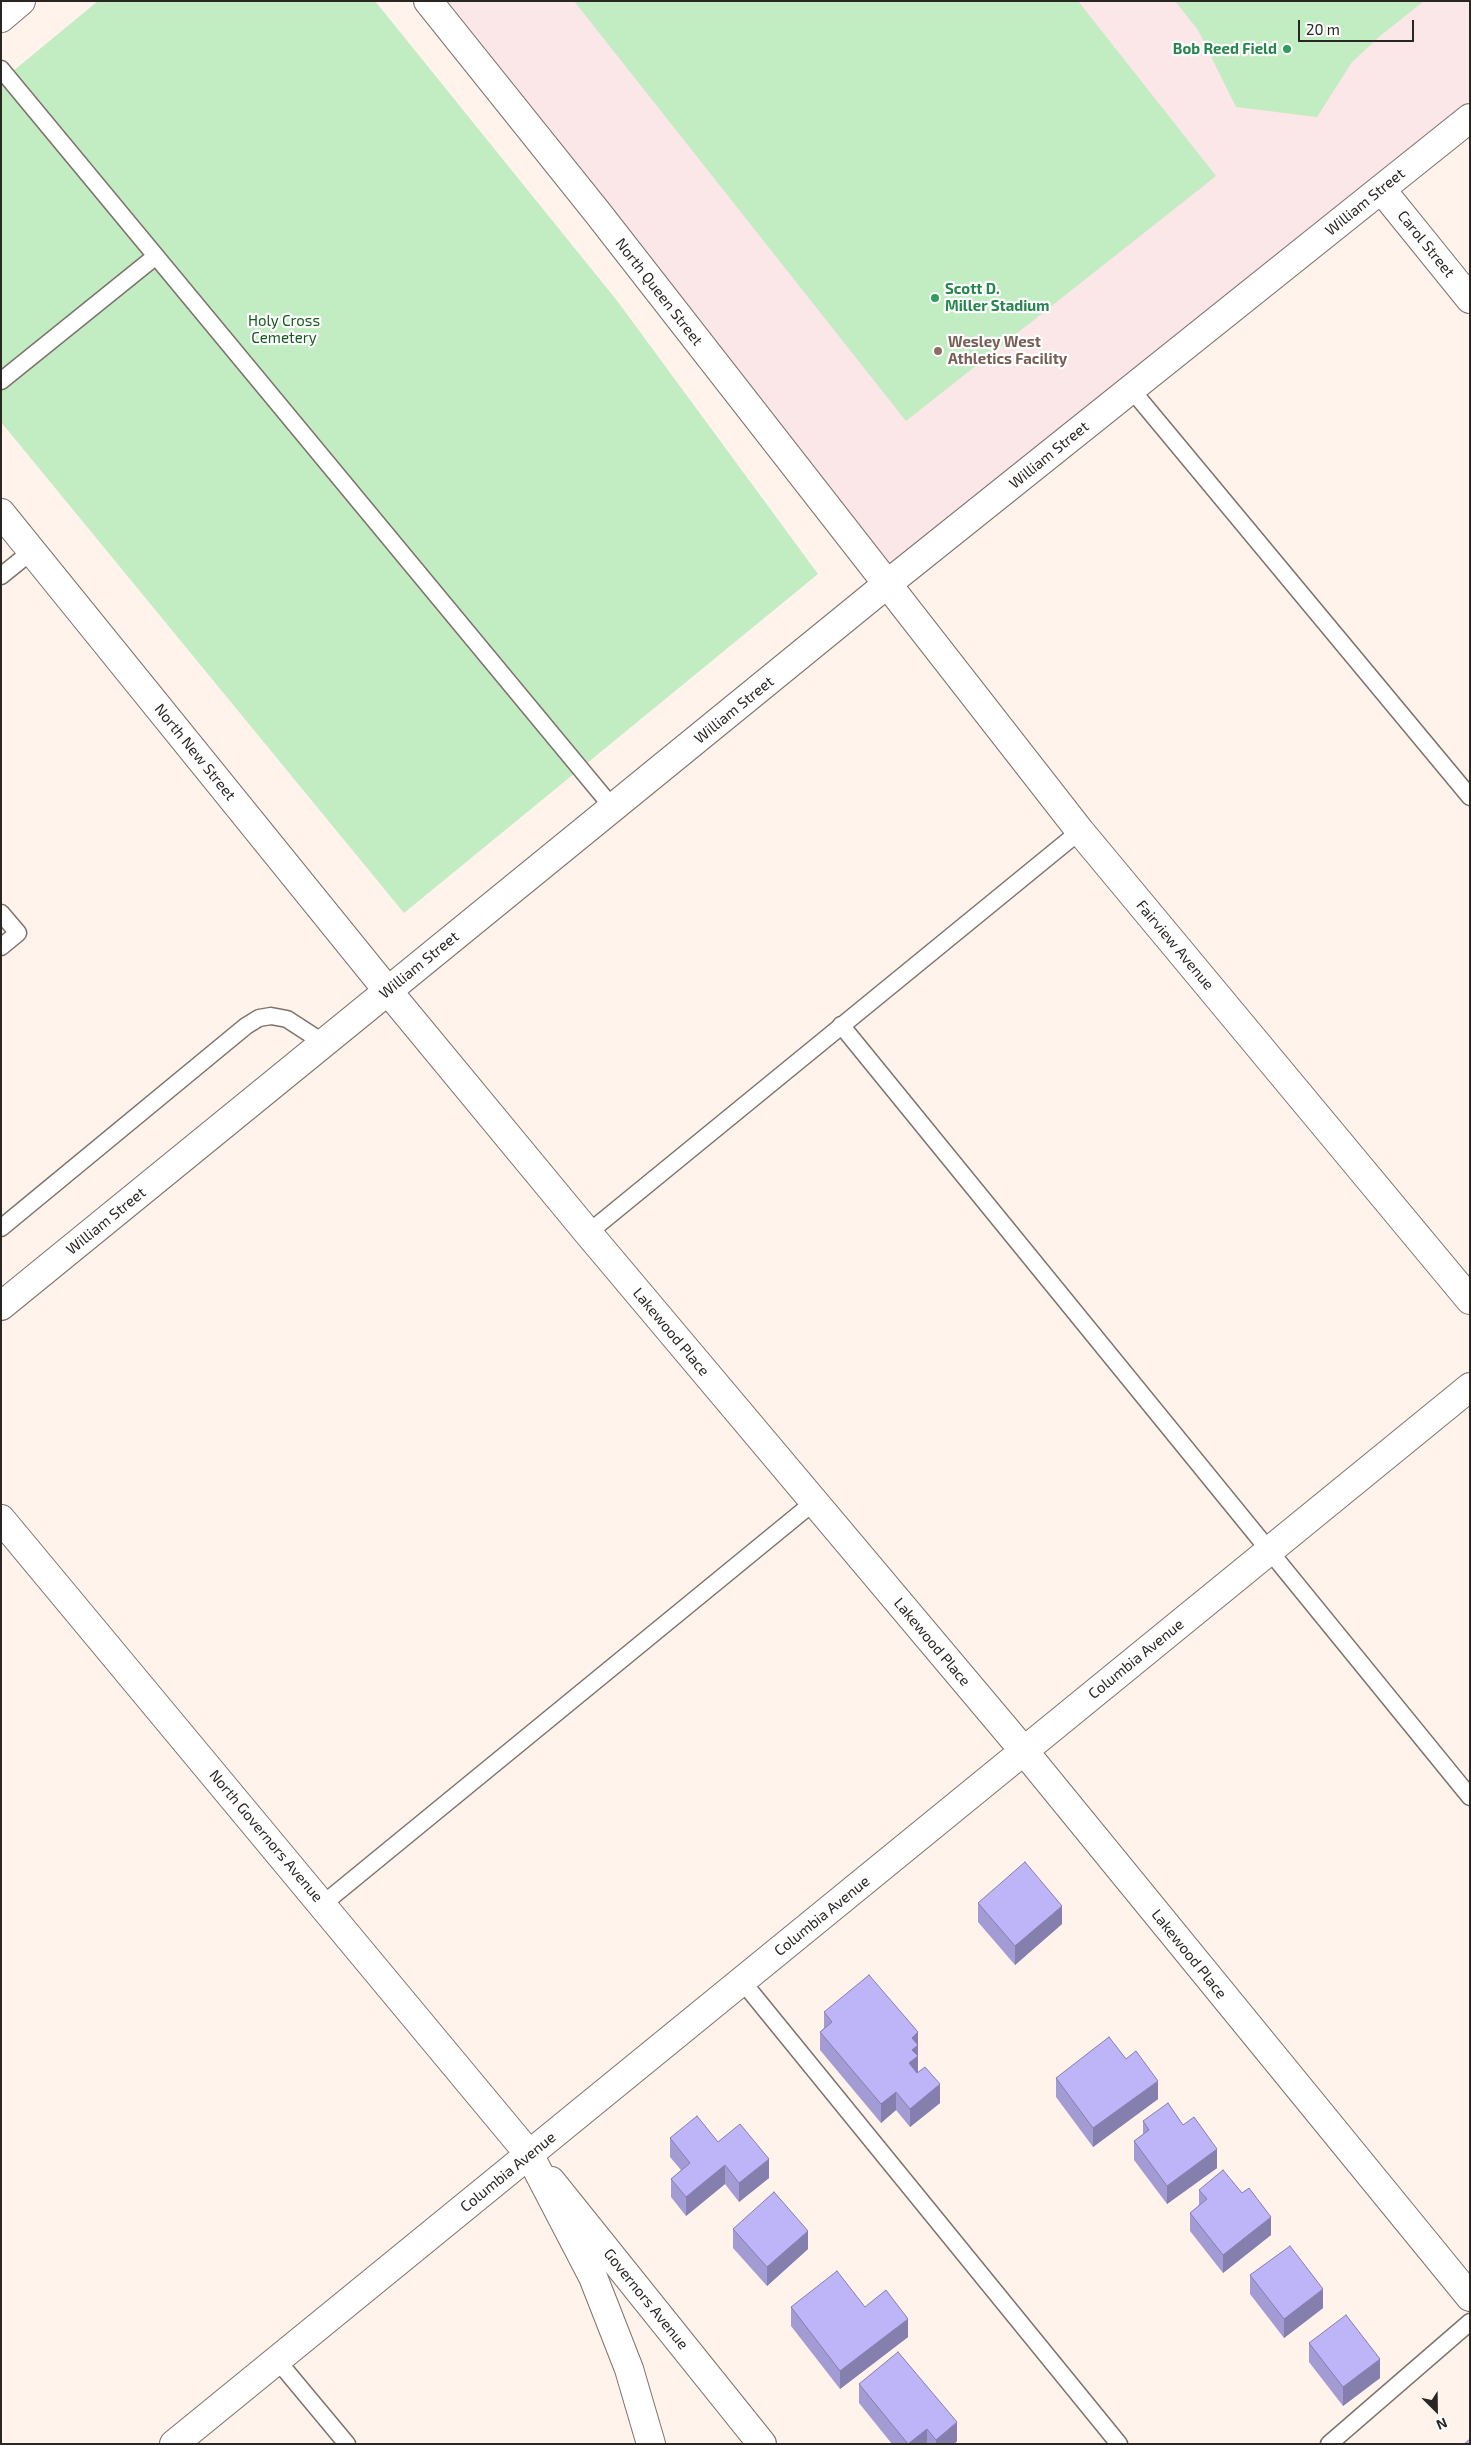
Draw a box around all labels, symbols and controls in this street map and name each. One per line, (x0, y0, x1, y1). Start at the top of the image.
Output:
scale bar (1301, 10, 1417, 42)
text: 20 m (1306, 20, 1340, 38)
place label: Bob Reed Field (1173, 40, 1277, 58)
marker: Bob Reed Field (1281, 43, 1293, 55)
street label: William Street (1322, 164, 1408, 240)
street label: Carol Street (1394, 207, 1458, 281)
street label: North Queen Street (611, 235, 707, 349)
place label: Scott D. Miller Stadium (945, 280, 1049, 315)
marker: Scott D. Miller Stadium (929, 292, 941, 304)
park label: Holy Cross Cemetery (248, 312, 320, 347)
place label: Wesley West Athletics Facility (948, 333, 1067, 368)
marker: Wesley West Athletics Facility (932, 345, 944, 357)
street label: William Street (1006, 417, 1092, 493)
street label: William Street (691, 672, 777, 748)
street label: North New Street (151, 700, 239, 804)
street label: Fairview Avenue (1132, 897, 1218, 993)
street label: William Street (376, 927, 462, 1003)
street label: William Street (63, 1183, 149, 1259)
street label: Lakewood Place (629, 1284, 713, 1380)
street label: Lakewood Place (890, 1594, 974, 1690)
street label: Columbia Avenue (1085, 1615, 1187, 1703)
street label: North Governors Avenue (205, 1766, 327, 1906)
street label: Columbia Avenue (771, 1872, 873, 1960)
street label: Lakewood Place (1148, 1906, 1230, 2002)
street label: Columbia Avenue (457, 2128, 559, 2216)
street label: Governors Avenue (600, 2245, 692, 2353)
north arrow (1411, 2385, 1461, 2435)
text: N (1434, 2414, 1450, 2434)

